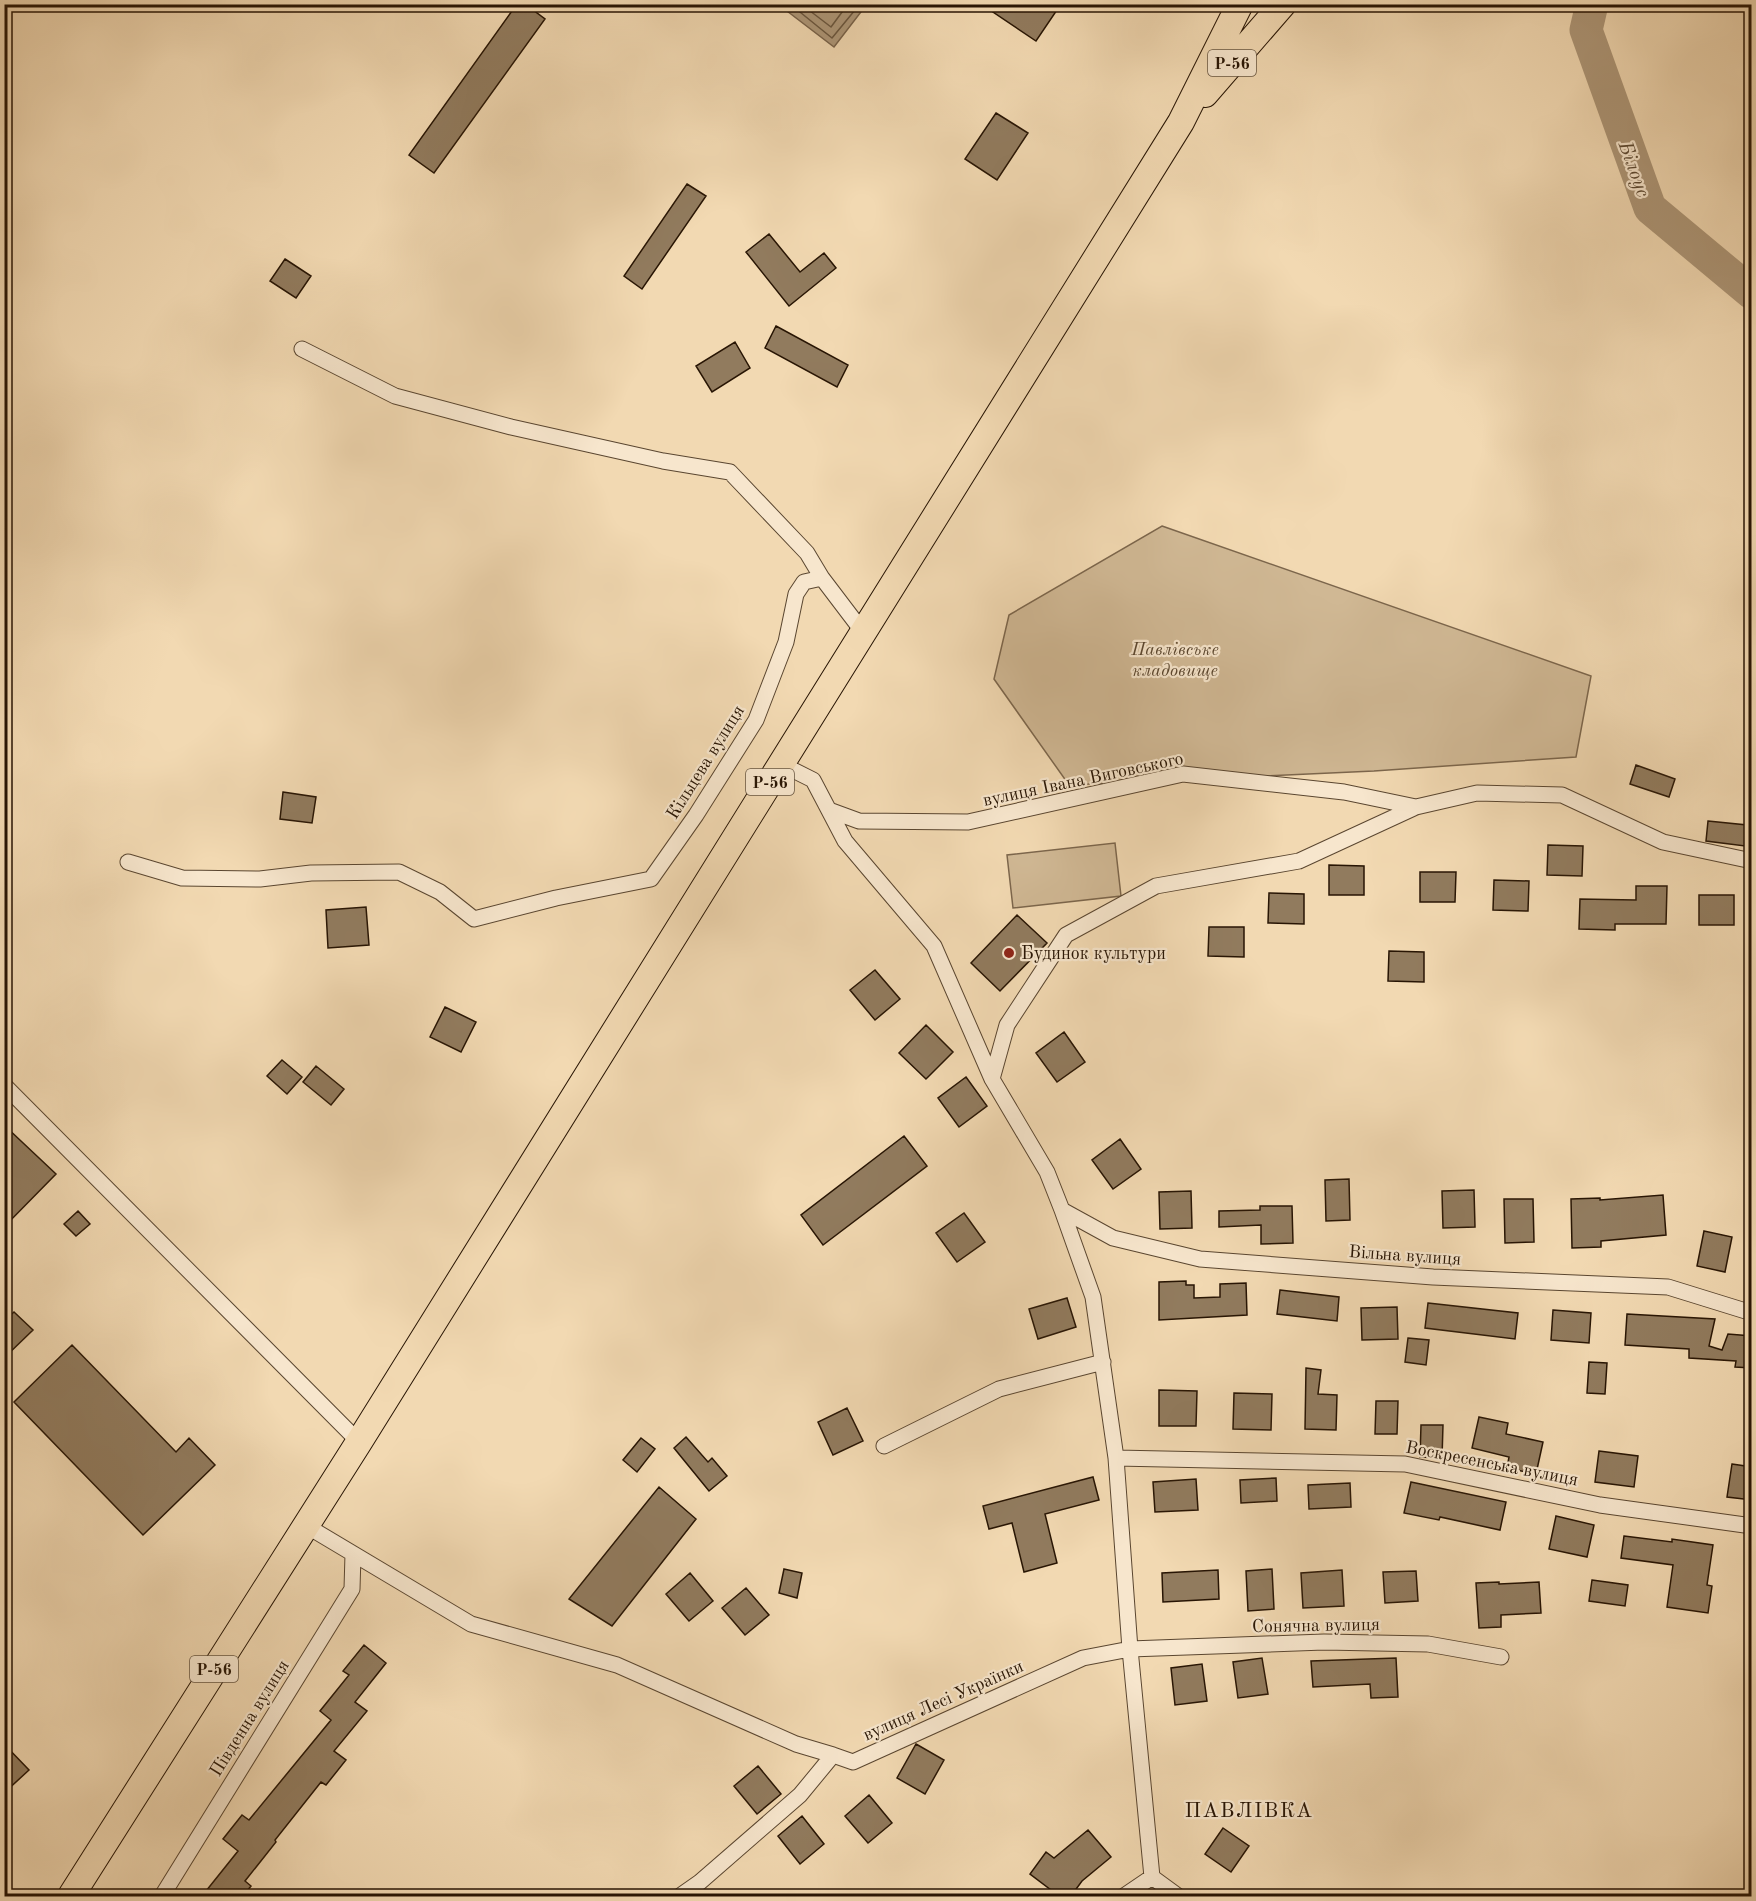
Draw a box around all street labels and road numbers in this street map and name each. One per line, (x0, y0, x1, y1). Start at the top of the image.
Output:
road number: Р-56 (1208, 50, 1256, 76)
street label: Кільцева вулиця (664, 702, 748, 823)
street label: вулиця Івана Виговського (981, 750, 1185, 810)
road number: Р-56 (746, 769, 794, 795)
street label: Вільна вулиця (1348, 1243, 1462, 1269)
street label: Воскресенська вулиця (1404, 1438, 1580, 1490)
street label: Сонячна вулиця (1252, 1616, 1380, 1636)
road number: Р-56 (190, 1656, 238, 1682)
street label: Південна вулиця (207, 1657, 293, 1780)
street label: вулиця Лесі Українки (861, 1657, 1026, 1744)

